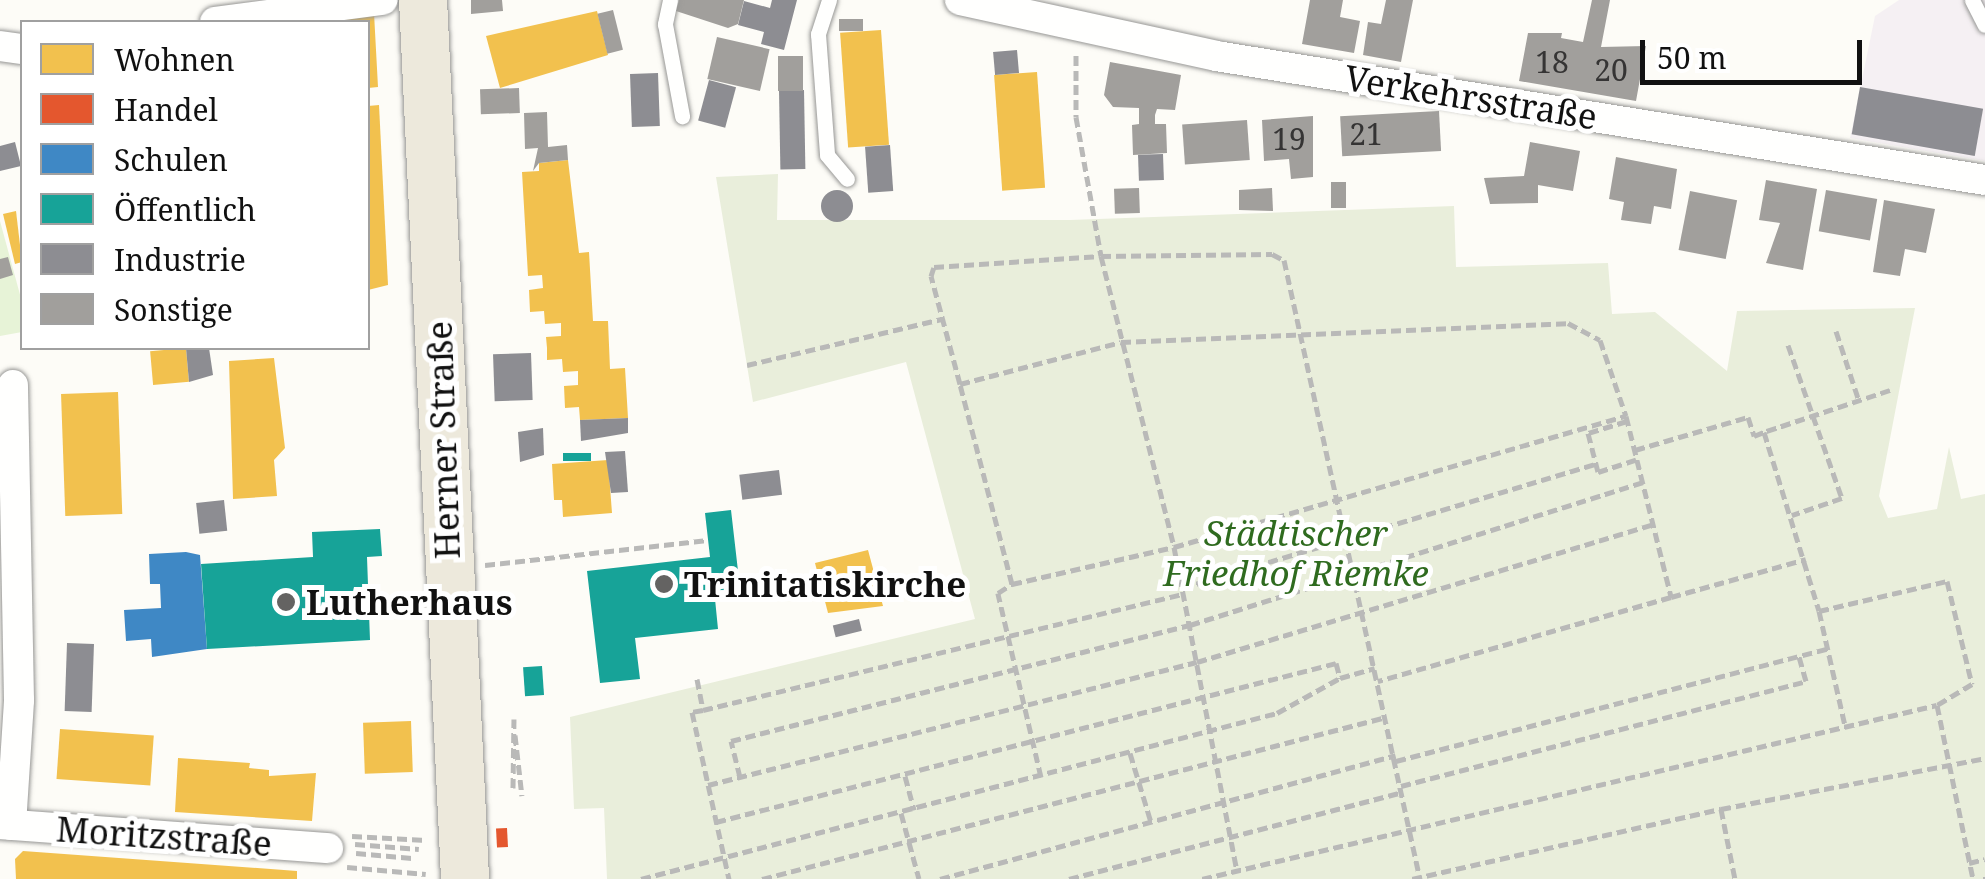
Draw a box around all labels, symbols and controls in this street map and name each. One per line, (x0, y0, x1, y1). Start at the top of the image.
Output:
legend (20, 20, 370, 350)
scale bar (1645, 20, 1868, 82)
text: 50 m (1657, 37, 1727, 78)
text: Wohnen (114, 39, 235, 80)
house number: 18 (1535, 44, 1569, 80)
house number: 20 (1594, 52, 1628, 88)
street label: Verkehrsstraße (1342, 56, 1600, 138)
text: Handel (114, 89, 218, 130)
house number: 21 (1349, 116, 1383, 152)
house number: 19 (1272, 121, 1306, 157)
text: Schulen (114, 139, 228, 180)
text: Öffentlich (114, 189, 256, 230)
text: Industrie (114, 239, 246, 280)
text: Sonstige (114, 289, 233, 330)
street label: Herner Straße (418, 320, 468, 560)
park label: Städtischer Friedhof Riemke (1163, 512, 1429, 594)
place label: Trinitatiskirche (684, 563, 966, 605)
marker: Trinitatiskirche (653, 573, 675, 595)
place label: Lutherhaus (306, 581, 513, 623)
marker: Lutherhaus (275, 591, 297, 613)
street label: Moritzstraße (55, 808, 273, 864)

